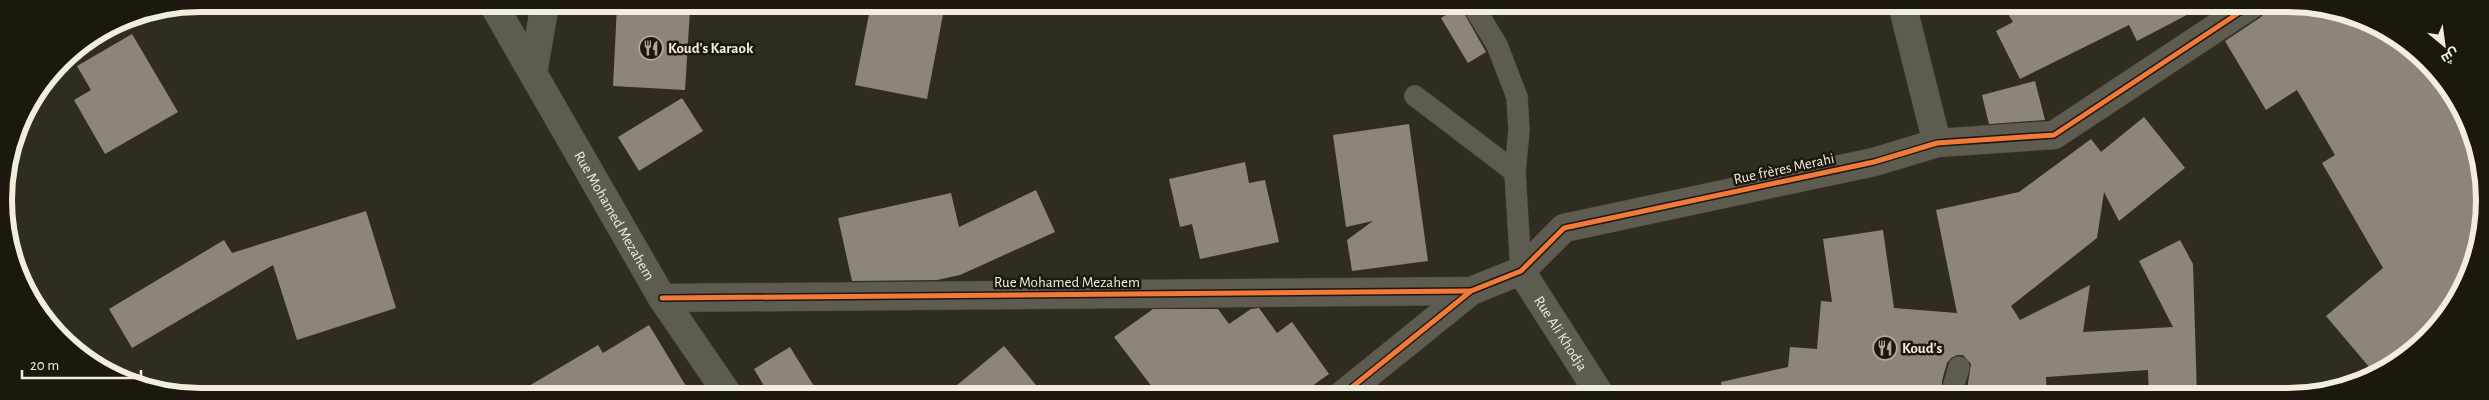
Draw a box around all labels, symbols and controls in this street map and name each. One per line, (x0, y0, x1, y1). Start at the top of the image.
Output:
north arrow (2419, 20, 2469, 70)
restaurant icon: Koud's Karaok (638, 35, 664, 61)
place label: Koud's Karaok (668, 41, 754, 56)
text: ش (2438, 44, 2462, 68)
street label: Rue Mohamed Mezahem (572, 148, 658, 283)
street label: Rue frères Merahi (1732, 151, 1836, 187)
street label: Rue Mohamed Mezahem (994, 275, 1140, 290)
street label: Rue Ali Khodja (1531, 293, 1590, 374)
restaurant icon: Koud's (1872, 335, 1898, 361)
place label: Koud's (1902, 341, 1943, 356)
scale bar (22, 348, 141, 380)
text: 20 m (30, 358, 59, 373)

